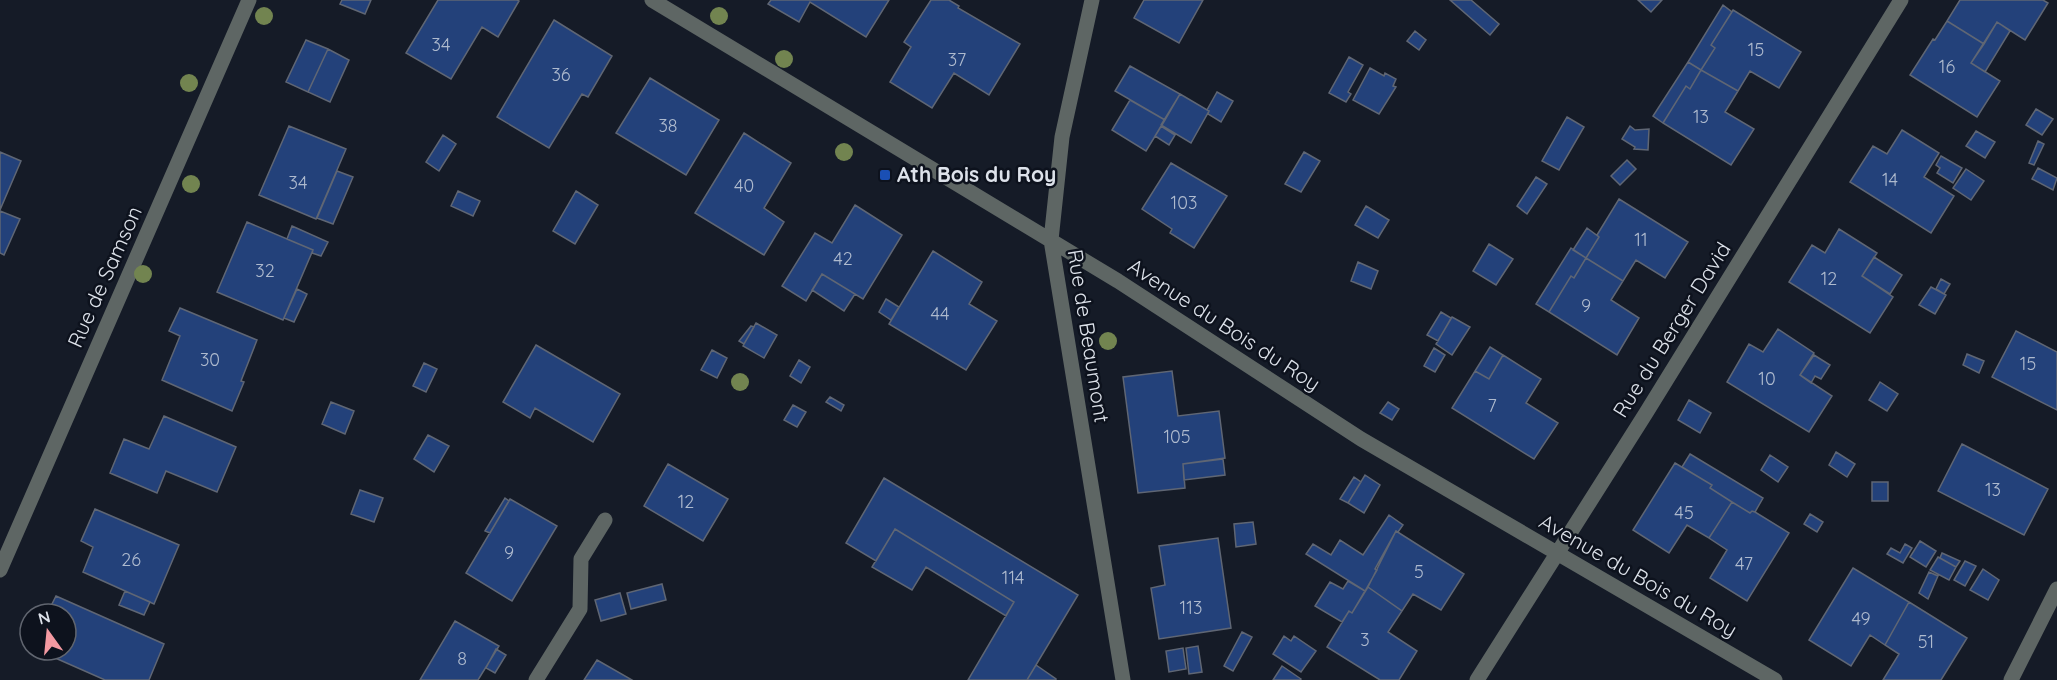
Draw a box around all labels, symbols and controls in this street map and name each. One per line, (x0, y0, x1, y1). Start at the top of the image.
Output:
house number: 34 (432, 33, 450, 56)
house number: 15 (1748, 38, 1764, 61)
house number: 37 (948, 48, 966, 71)
house number: 16 (1939, 55, 1955, 78)
house number: 36 (551, 63, 571, 86)
house number: 13 (1693, 105, 1709, 128)
house number: 38 (658, 114, 678, 137)
place label: Ath Bois du Roy (897, 161, 1056, 187)
marker: Ath Bois du Roy (878, 168, 892, 182)
house number: 14 (1882, 168, 1898, 191)
house number: 34 (289, 171, 307, 194)
house number: 40 (734, 174, 754, 197)
house number: 103 (1171, 191, 1197, 214)
street label: Rue de Samson (61, 202, 147, 351)
house number: 11 (1634, 228, 1648, 251)
street label: Rue du Berger David (1607, 237, 1736, 422)
house number: 42 (833, 247, 853, 270)
street label: Rue de Beaumont (1062, 247, 1116, 424)
street label: Avenue du Bois du Roy (1124, 252, 1326, 396)
house number: 32 (255, 259, 275, 282)
house number: 12 (1821, 267, 1837, 290)
house number: 9 (1581, 294, 1591, 317)
house number: 44 (931, 302, 949, 325)
house number: 30 (200, 348, 220, 371)
house number: 15 (2020, 352, 2036, 375)
house number: 10 (1758, 367, 1776, 390)
house number: 7 (1487, 394, 1497, 417)
house number: 105 (1163, 425, 1191, 448)
house number: 13 (1985, 478, 2001, 501)
house number: 12 (678, 490, 694, 513)
house number: 45 (1674, 501, 1694, 524)
street label: Avenue du Bois du Roy (1535, 508, 1742, 642)
house number: 9 (504, 541, 514, 564)
house number: 26 (121, 548, 141, 571)
house number: 47 (1735, 552, 1753, 575)
house number: 5 (1414, 560, 1424, 583)
house number: 114 (1002, 566, 1024, 589)
house number: 113 (1180, 596, 1202, 619)
north arrow (18, 602, 78, 662)
text: N (36, 606, 52, 629)
house number: 49 (1851, 607, 1871, 630)
house number: 3 (1360, 628, 1370, 651)
house number: 51 (1918, 630, 1934, 653)
house number: 8 (457, 647, 467, 670)

